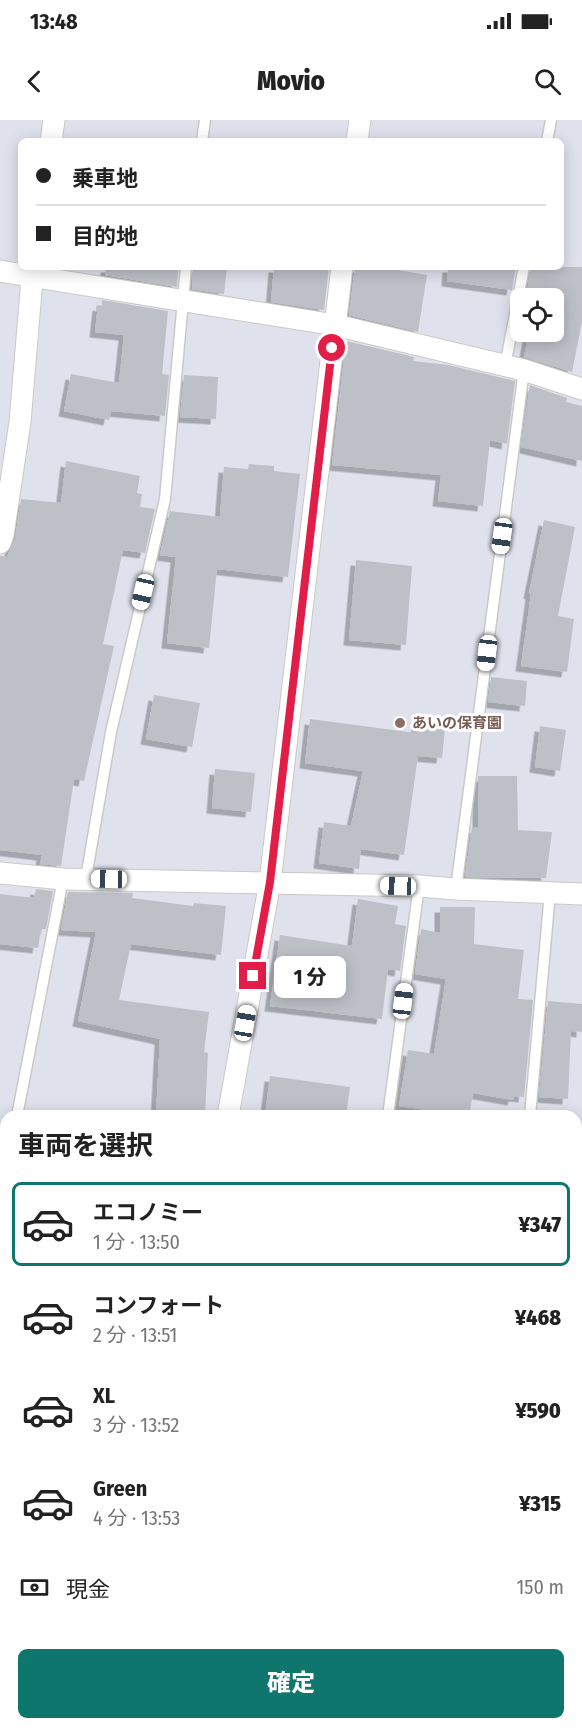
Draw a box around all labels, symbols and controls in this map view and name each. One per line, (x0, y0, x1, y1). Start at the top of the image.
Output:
text: 13:48 (30, 8, 78, 35)
icon: back (18, 65, 51, 98)
text: Movio (257, 65, 325, 97)
icon: search (531, 65, 564, 98)
text: 乗車地 (72, 165, 138, 192)
text: 目的地 (72, 223, 138, 250)
map controls (510, 288, 564, 342)
button: locate (510, 288, 564, 342)
route start (318, 334, 345, 361)
car (491, 517, 513, 555)
car (130, 572, 156, 612)
car (476, 634, 498, 672)
place label: あいの保育園 (412, 714, 502, 732)
marker: あいの保育園 (393, 716, 407, 730)
car (91, 870, 127, 888)
car (380, 876, 416, 896)
callout: 1 分 (274, 955, 346, 997)
route end (239, 962, 266, 989)
text: 1 分 (294, 965, 326, 989)
car (392, 982, 414, 1020)
car (233, 1004, 257, 1042)
text: 車両を選択 (18, 1130, 153, 1162)
icon: car (21, 1197, 75, 1251)
text: エコノミー (93, 1199, 203, 1226)
text: ¥347 (518, 1211, 561, 1238)
text: 1 分 · 13:50 (93, 1230, 180, 1254)
icon: car (21, 1290, 75, 1344)
text: コンフォート (93, 1292, 224, 1319)
text: ¥468 (515, 1304, 561, 1331)
text: 2 分 · 13:51 (93, 1323, 177, 1347)
text: XL (93, 1382, 115, 1409)
icon: car (21, 1383, 75, 1437)
text: ¥590 (515, 1397, 561, 1424)
text: 3 分 · 13:52 (93, 1413, 179, 1437)
text: Green (93, 1475, 147, 1502)
icon: car (21, 1476, 75, 1530)
text: ¥315 (519, 1490, 561, 1517)
text: 4 分 · 13:53 (93, 1506, 180, 1530)
icon: cash (18, 1571, 51, 1604)
text: 150 m (517, 1575, 564, 1599)
text: 現金 (66, 1576, 110, 1603)
button: 確定 (18, 1649, 564, 1718)

